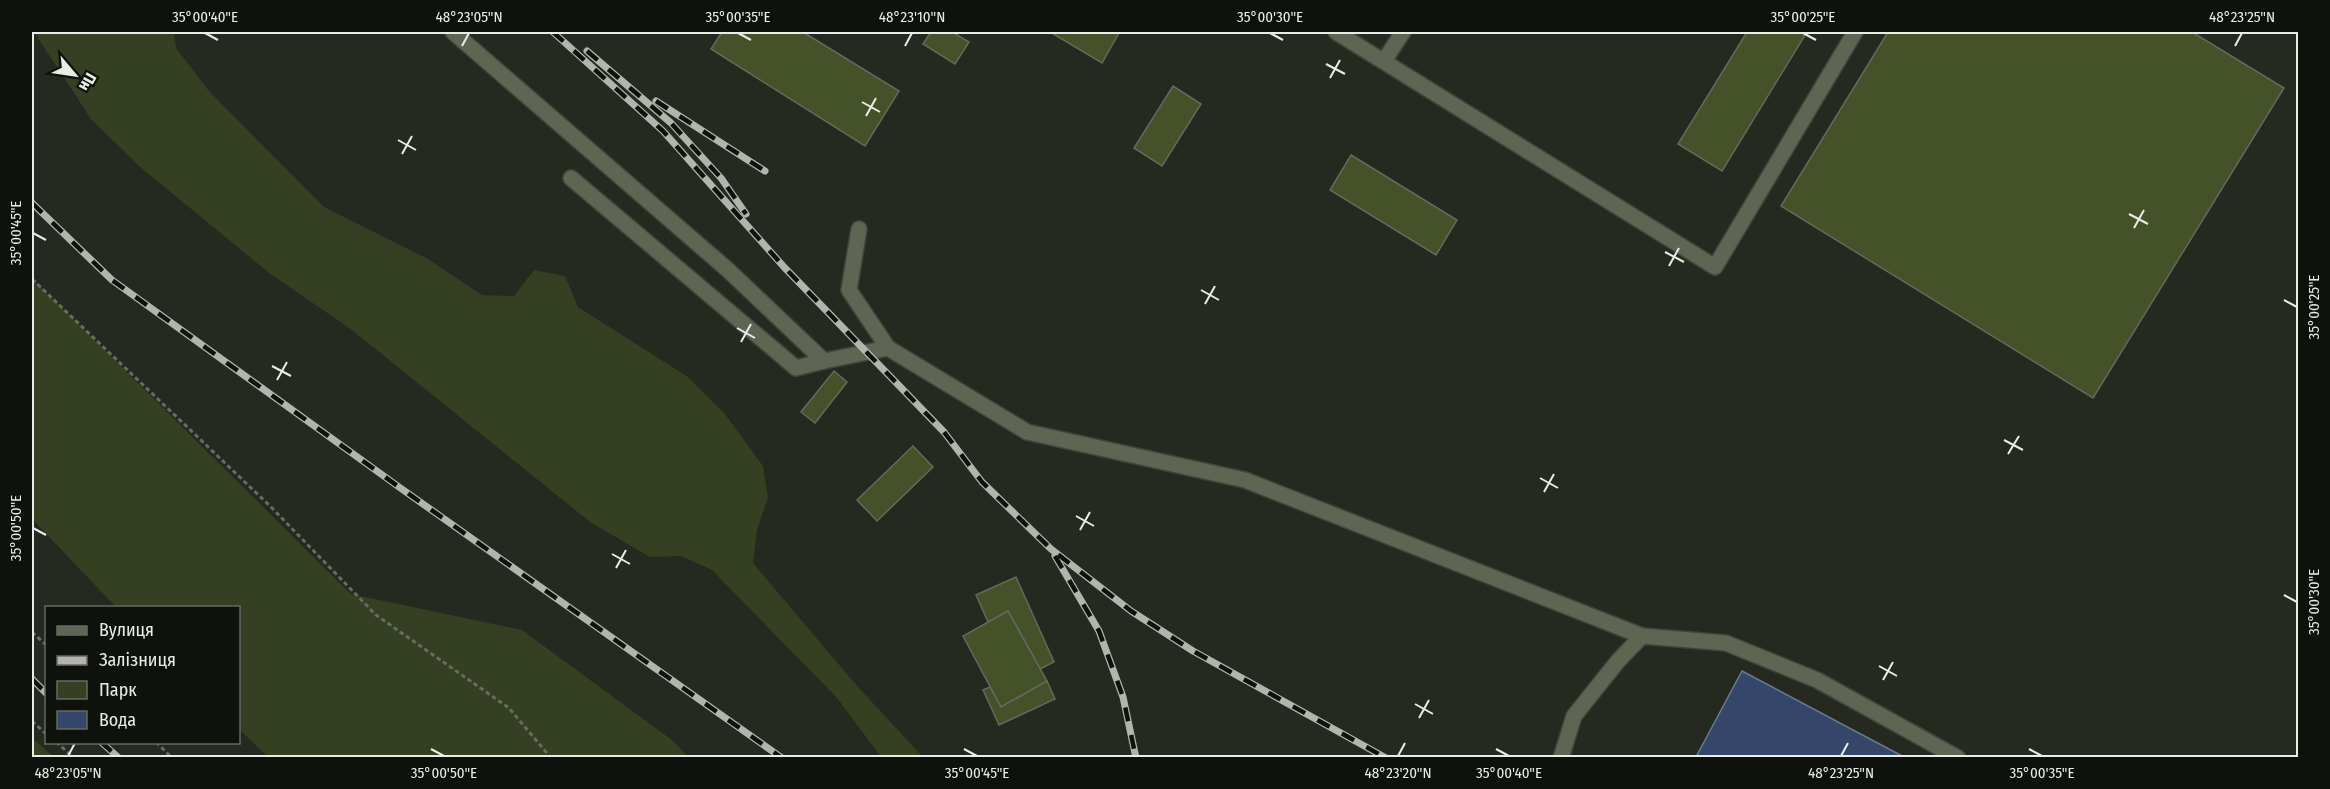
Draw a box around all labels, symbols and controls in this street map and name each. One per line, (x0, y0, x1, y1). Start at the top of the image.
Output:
text: 35°00'40"E (172, 8, 238, 26)
text: 48°23'05"N (435, 8, 503, 26)
text: 35°00'35"E (706, 8, 770, 26)
text: 48°23'10"N (879, 8, 945, 26)
text: 35°00'30"E (1237, 8, 1303, 26)
text: 35°00'25"E (1771, 8, 1835, 26)
text: 48°23'25"N (2209, 8, 2275, 26)
north arrow (45, 45, 105, 105)
text: Пн (75, 69, 100, 95)
text: 35°00'45"E (7, 201, 25, 265)
text: 35°00'25"E (2305, 275, 2323, 339)
text: 35°00'50"E (7, 495, 25, 561)
text: 35°00'30"E (2305, 569, 2323, 635)
legend (45, 606, 240, 744)
text: Вулиця (99, 619, 154, 641)
text: Залізниця (99, 649, 176, 671)
text: Парк (99, 679, 137, 701)
text: Вода (99, 709, 136, 731)
text: 48°23'05"N (34, 764, 102, 782)
text: 35°00'50"E (411, 764, 477, 782)
text: 35°00'45"E (945, 764, 1009, 782)
text: 48°23'20"N (1364, 764, 1432, 782)
text: 35°00'40"E (1476, 764, 1542, 782)
text: 48°23'25"N (1808, 764, 1874, 782)
text: 35°00'35"E (2010, 764, 2074, 782)

